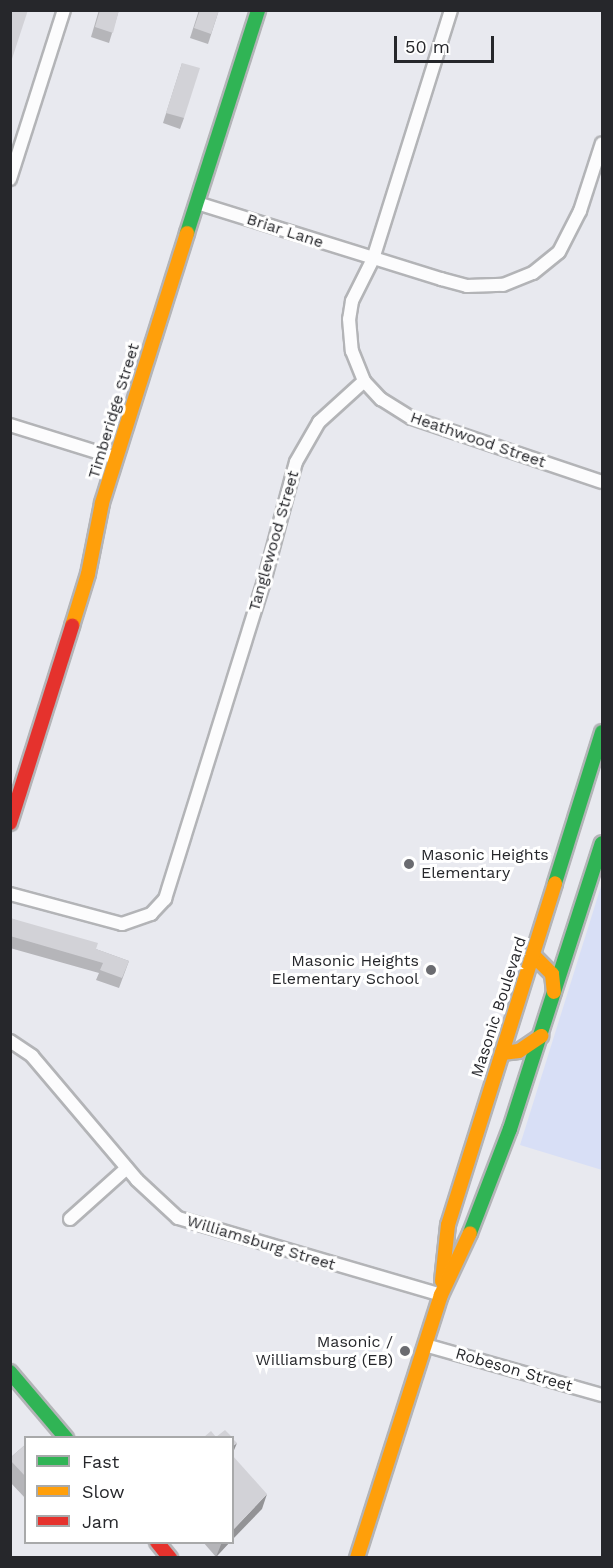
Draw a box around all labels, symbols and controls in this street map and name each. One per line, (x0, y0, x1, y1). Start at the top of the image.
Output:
scale bar (397, 24, 498, 62)
text: 50 m (405, 36, 450, 57)
street label: Briar Lane (244, 210, 326, 252)
street label: Timberidge Street (84, 341, 144, 481)
street label: Heathwood Street (408, 408, 548, 472)
street label: Tanglewood Street (245, 468, 303, 614)
place label: Masonic Heights Elementary (421, 845, 549, 883)
marker: Masonic Heights Elementary (402, 857, 416, 871)
street label: Masonic Boulevard (467, 934, 531, 1080)
place label: Masonic Heights Elementary School (271, 951, 419, 989)
marker: Masonic Heights Elementary School (424, 963, 438, 977)
street label: Williamsburg Street (184, 1211, 338, 1275)
place label: Masonic / Williamsburg (EB) (255, 1332, 393, 1370)
marker: Masonic / Williamsburg (EB) (398, 1344, 412, 1358)
street label: Robeson Street (453, 1344, 575, 1396)
legend (24, 1436, 234, 1544)
text: Fast (82, 1451, 119, 1472)
text: Slow (82, 1481, 125, 1502)
text: Jam (82, 1511, 119, 1532)

